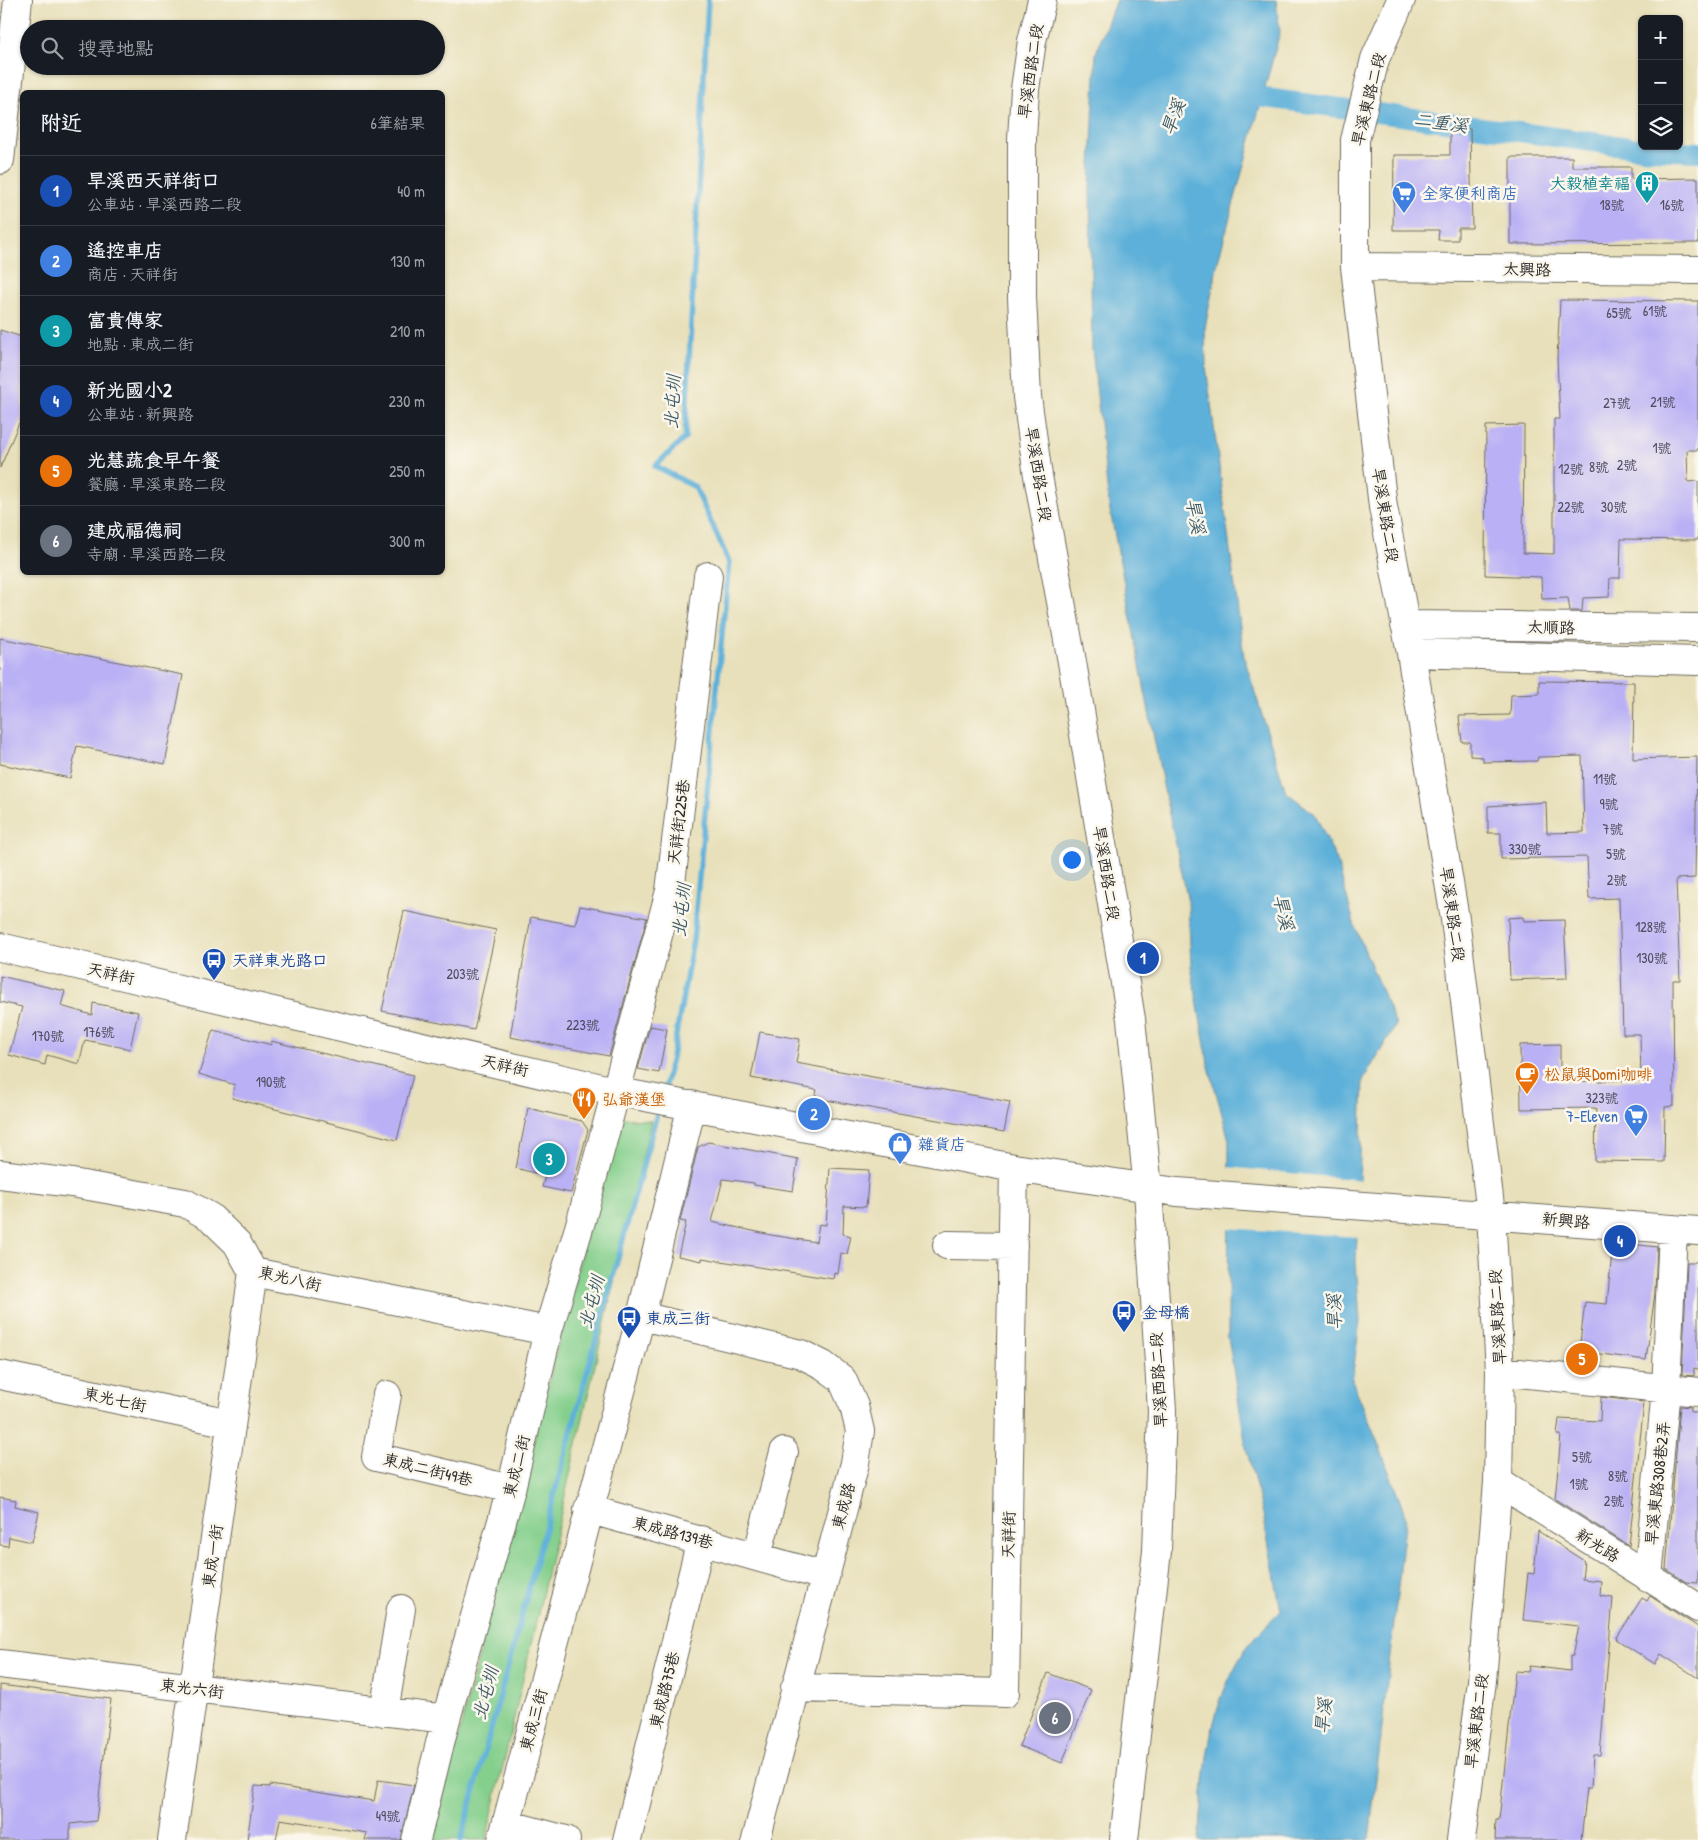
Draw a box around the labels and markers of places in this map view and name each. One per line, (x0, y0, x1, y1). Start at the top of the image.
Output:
building icon: 大毅植幸福 (1634, 170, 1660, 204)
place label: 大毅植幸福 (1550, 172, 1630, 194)
supermarket icon: 全家便利商店 (1391, 180, 1417, 214)
place label: 全家便利商店 (1422, 182, 1518, 204)
pin: 1 (1127, 939, 1159, 977)
bus stop icon: 天祥東光路口 (201, 947, 227, 981)
place label: 天祥東光路口 (232, 949, 328, 971)
cafe icon: 松鼠與Domi咖啡 (1514, 1061, 1540, 1095)
place label: 松鼠與Domi咖啡 (1544, 1063, 1653, 1085)
restaurant icon: 弘爺漢堡 (571, 1086, 597, 1120)
place label: 弘爺漢堡 (602, 1088, 666, 1110)
pin: 2 (798, 1095, 830, 1133)
supermarket icon: 7-Eleven (1623, 1103, 1649, 1137)
place label: 7-Eleven (1566, 1105, 1618, 1127)
shop icon: 雜貨店 (887, 1131, 913, 1165)
place label: 雜貨店 (918, 1133, 966, 1155)
pin: 3 (533, 1140, 565, 1178)
pin: 4 (1604, 1222, 1636, 1260)
bus stop icon: 金母橋 (1111, 1299, 1137, 1333)
place label: 金母橋 (1142, 1301, 1190, 1323)
bus stop icon: 東成三街 (616, 1305, 642, 1339)
place label: 東成三街 (646, 1307, 710, 1329)
pin: 5 (1566, 1340, 1598, 1378)
pin: 6 (1039, 1699, 1071, 1737)

